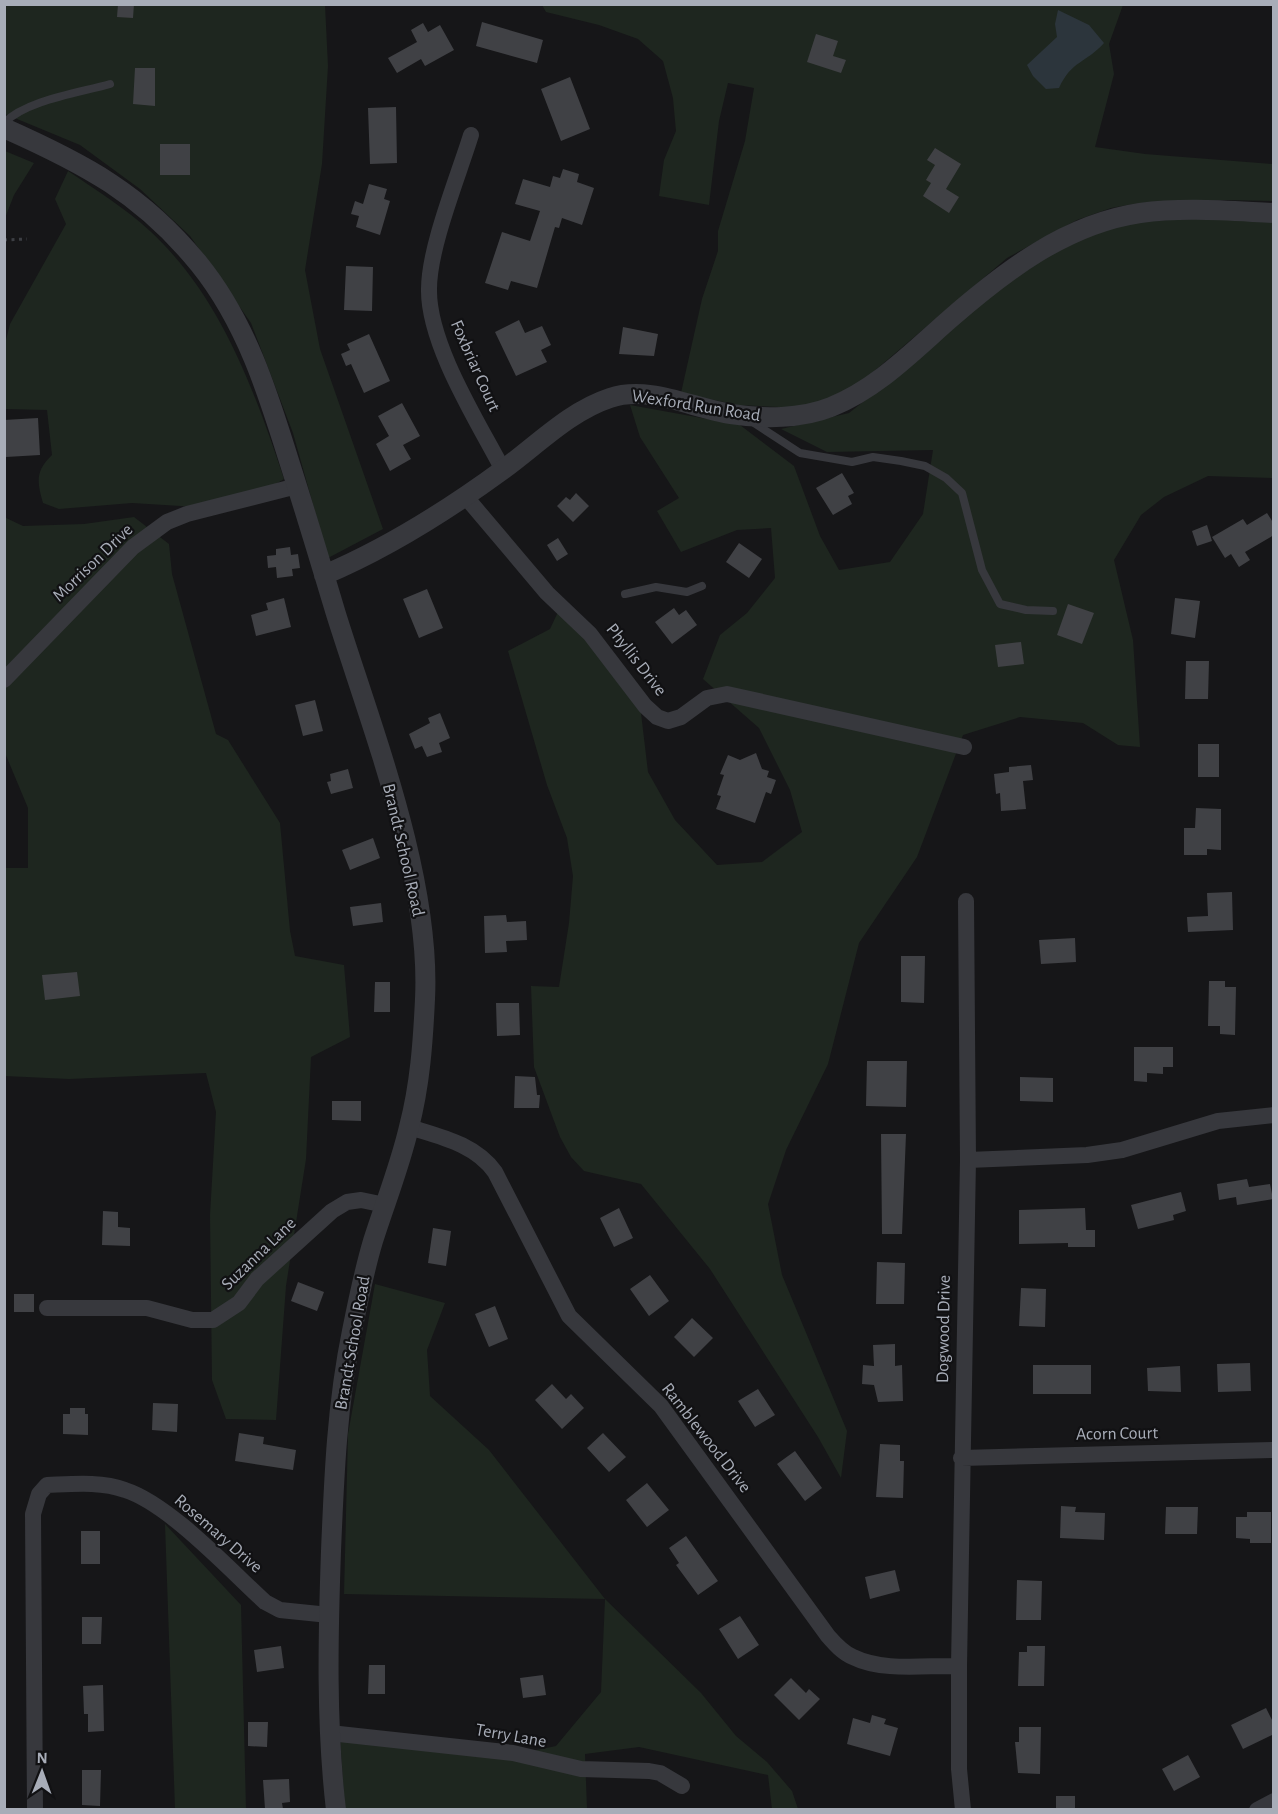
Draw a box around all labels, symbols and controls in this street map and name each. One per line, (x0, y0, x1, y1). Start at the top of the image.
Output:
street label: Foxbriar Court (447, 318, 503, 415)
street label: Wexford Run Road (630, 387, 762, 425)
street label: Morrison Drive (50, 521, 136, 605)
street label: Phyllis Drive (602, 620, 670, 700)
street label: Brandt School Road (379, 782, 427, 918)
street label: Suzanna Lane (218, 1214, 300, 1294)
street label: Brandt School Road (332, 1275, 374, 1411)
street label: Dogwood Drive (934, 1275, 954, 1383)
street label: Ramblewood Drive (658, 1380, 754, 1496)
street label: Acorn Court (1076, 1424, 1158, 1444)
street label: Rosemary Drive (171, 1491, 265, 1577)
street label: Terry Lane (474, 1721, 548, 1751)
north arrow (12, 1742, 72, 1802)
text: N (37, 1750, 48, 1766)

